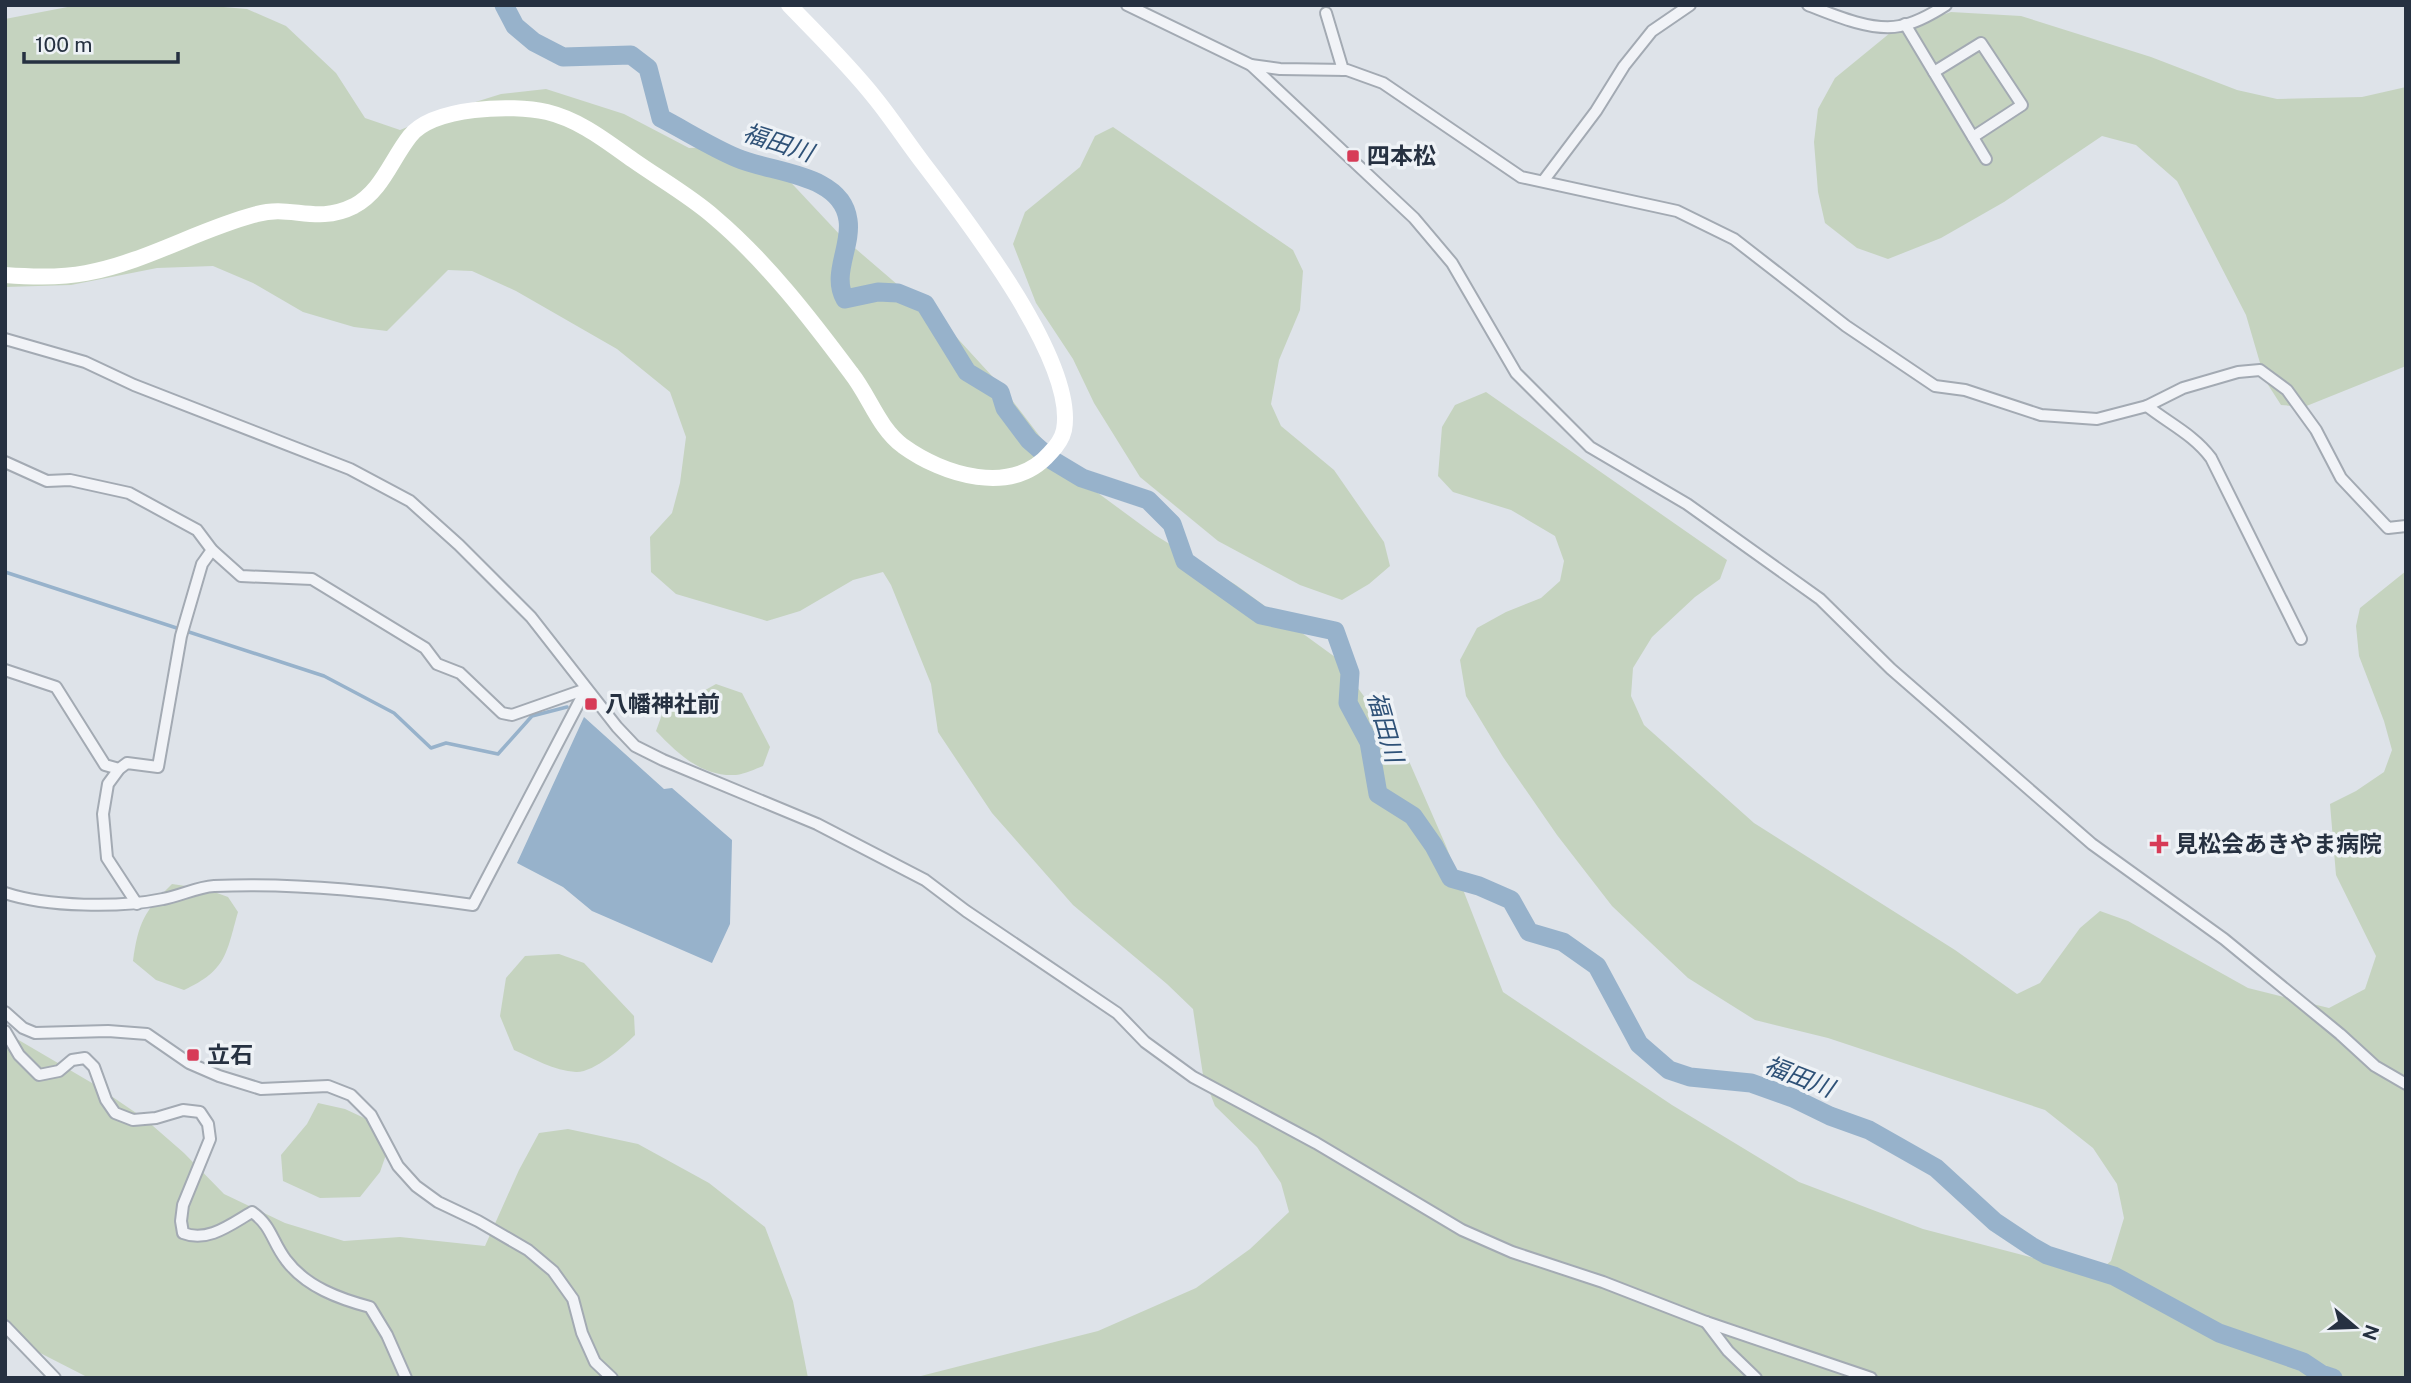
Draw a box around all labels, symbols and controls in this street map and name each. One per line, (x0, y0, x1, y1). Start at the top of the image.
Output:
scale bar (24, 21, 178, 65)
text: 100 m (35, 32, 92, 57)
water label: 福田川 (740, 118, 820, 167)
place label: 四本松 (1367, 142, 1436, 169)
marker: 四本松 (1345, 148, 1361, 164)
water label: 福田川 (1363, 688, 1410, 768)
place label: 八幡神社前 (605, 690, 720, 717)
marker: 八幡神社前 (583, 696, 599, 712)
place label: 見松会あきやま病院 (2175, 830, 2382, 857)
marker: 見松会あきやま病院 (2149, 834, 2169, 854)
place label: 立石 (207, 1041, 253, 1068)
marker: 立石 (185, 1047, 201, 1063)
water label: 福田川 (1761, 1050, 1841, 1103)
north arrow (2320, 1292, 2390, 1362)
text: N (2358, 1322, 2384, 1343)

